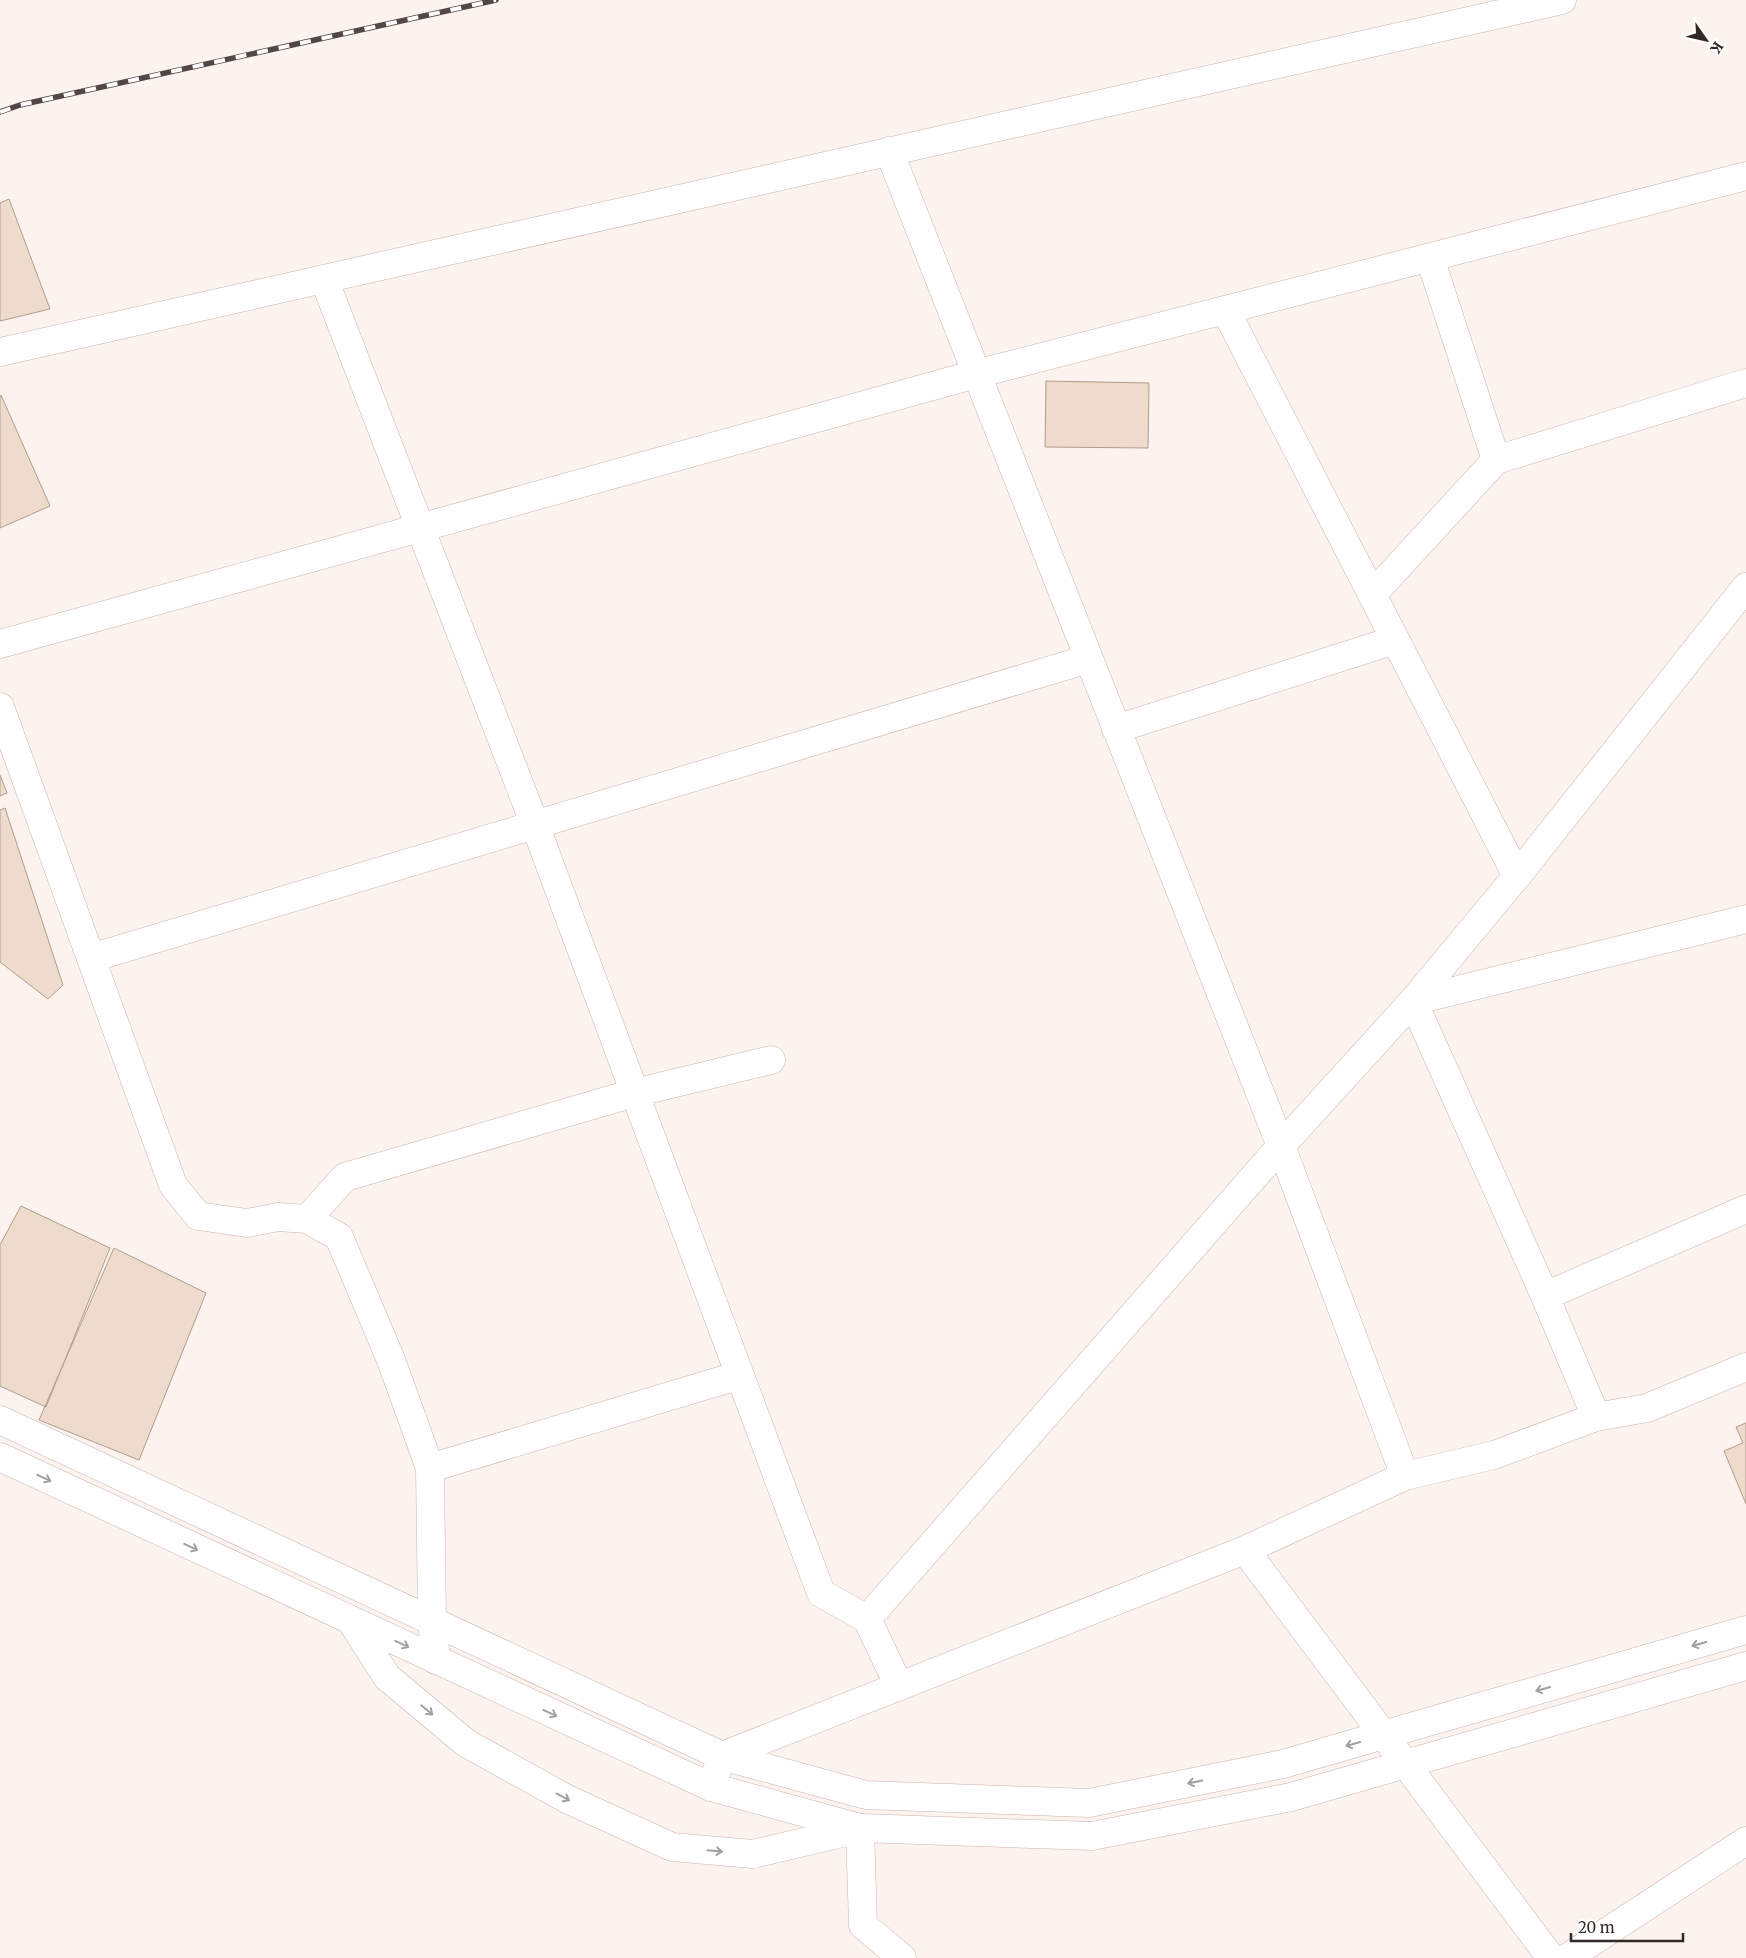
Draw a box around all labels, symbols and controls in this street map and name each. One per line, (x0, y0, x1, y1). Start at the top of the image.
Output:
north arrow (1681, 15, 1731, 65)
text: K (1706, 38, 1727, 57)
one-way arrow (36, 1474, 51, 1483)
one-way arrow (183, 1543, 198, 1553)
one-way arrow (1692, 1639, 1708, 1649)
one-way arrow (394, 1640, 409, 1650)
one-way arrow (1535, 1685, 1551, 1694)
one-way arrow (420, 1705, 433, 1716)
one-way arrow (542, 1708, 557, 1718)
one-way arrow (1346, 1739, 1362, 1749)
one-way arrow (1188, 1777, 1204, 1787)
one-way arrow (556, 1792, 571, 1802)
one-way arrow (707, 1846, 723, 1856)
scale bar (1571, 1910, 1684, 1942)
text: 20 m (1578, 1918, 1615, 1937)

